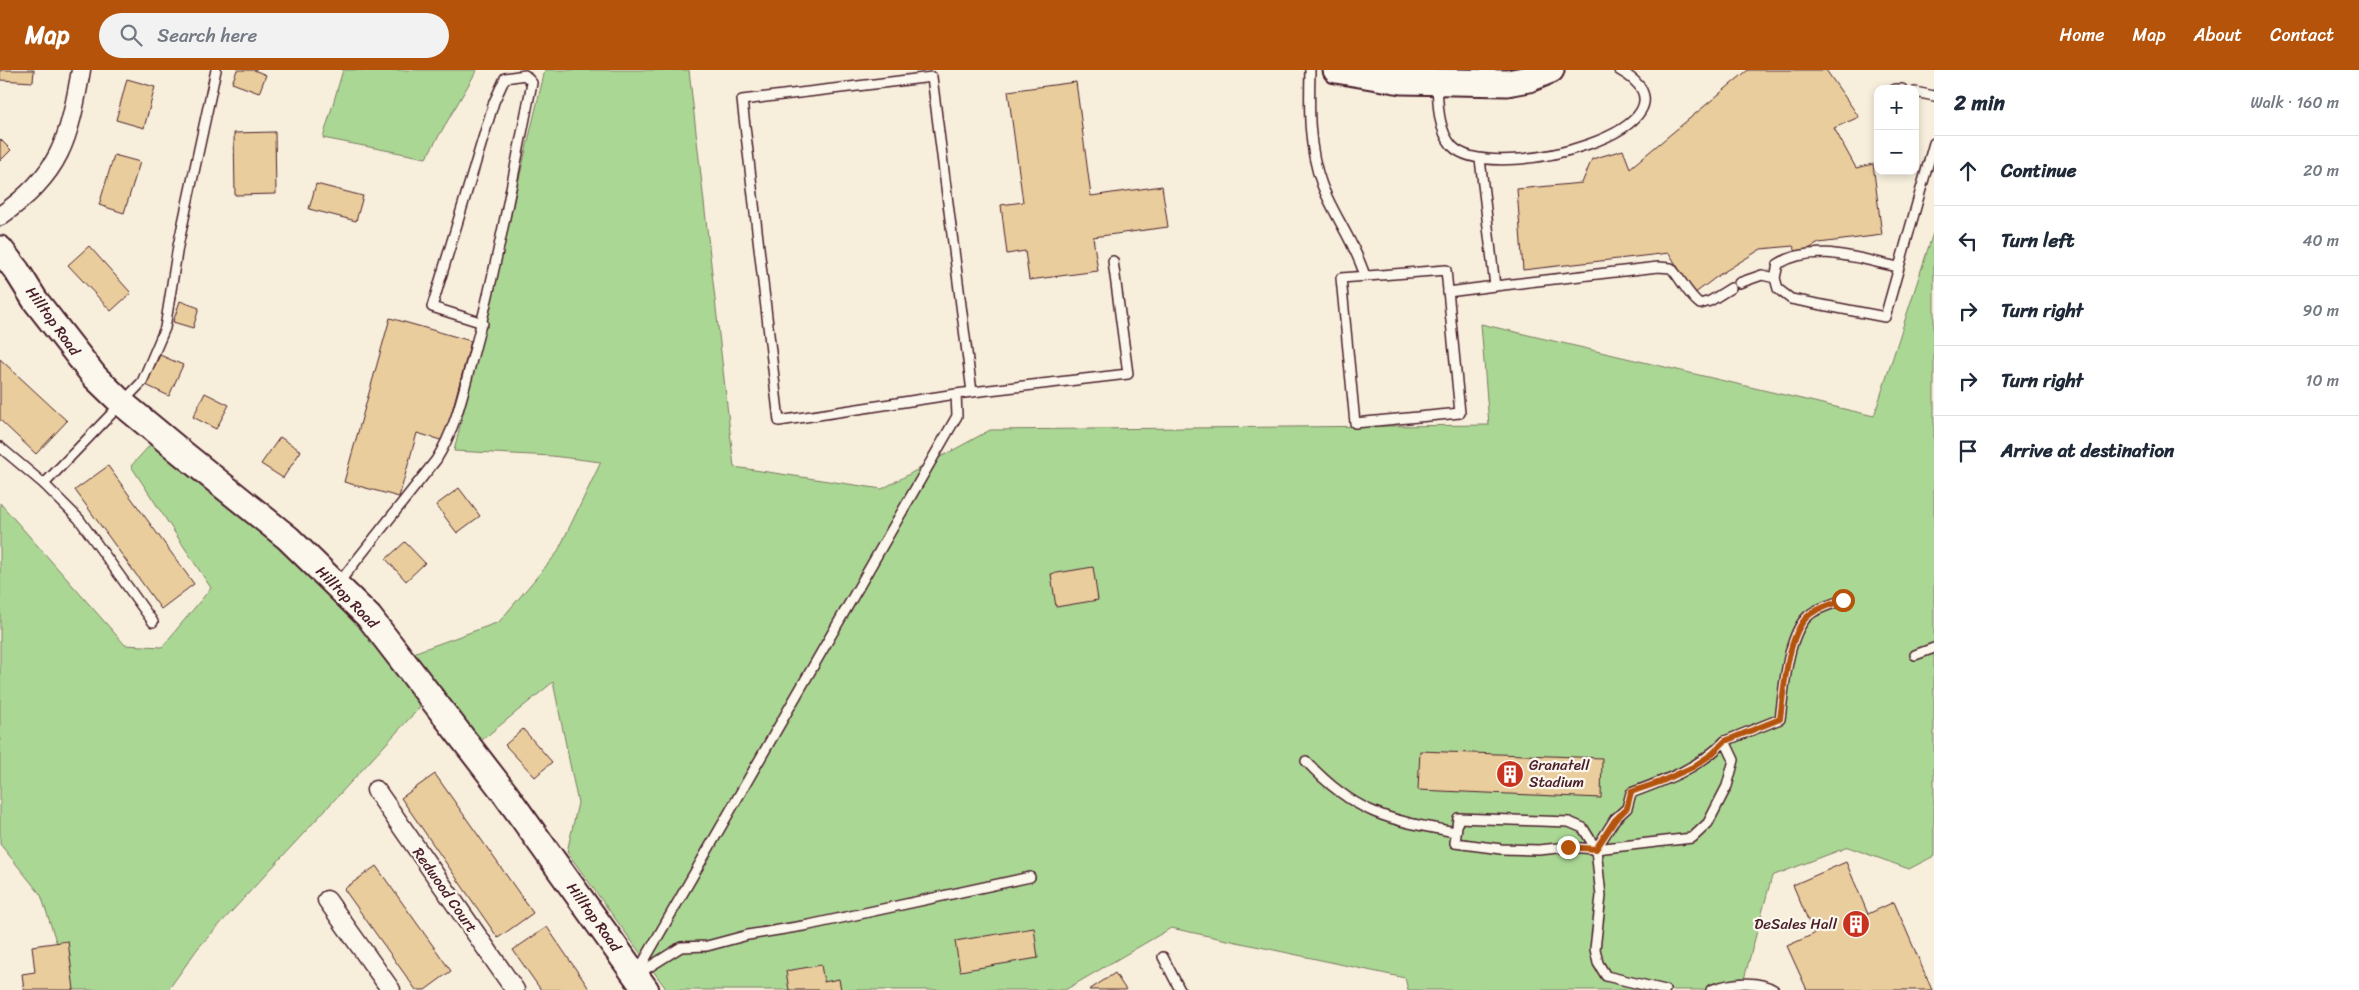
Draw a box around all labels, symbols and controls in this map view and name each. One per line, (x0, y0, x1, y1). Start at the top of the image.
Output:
search box (99, 13, 449, 58)
text: Map (25, 14, 69, 56)
text: Search here (157, 19, 257, 52)
text: Home (2060, 19, 2105, 51)
text: Map (2133, 19, 2166, 51)
text: About (2194, 19, 2242, 51)
text: Contact (2270, 19, 2334, 51)
icon: search (117, 21, 145, 49)
text: 2 min (1954, 84, 2005, 122)
map controls (1874, 85, 1919, 175)
button: + (1874, 85, 1919, 130)
text: Walk · 160 m (2250, 88, 2339, 117)
button: − (1874, 130, 1919, 175)
text: Continue (2001, 154, 2077, 187)
text: 20 m (2303, 156, 2339, 185)
icon: ahead (1954, 157, 1982, 185)
text: Turn left (2001, 224, 2074, 257)
text: 40 m (2302, 226, 2339, 255)
icon: left (1954, 227, 1982, 255)
street label: Hilltop Road (19, 281, 88, 362)
text: Turn right (2001, 294, 2083, 327)
text: 90 m (2303, 296, 2339, 325)
icon: right (1954, 297, 1982, 325)
text: Turn right (2001, 364, 2083, 397)
text: 10 m (2306, 366, 2339, 395)
icon: right (1954, 367, 1982, 395)
text: Arrive at destination (2001, 434, 2174, 467)
icon: arrive (1954, 437, 1982, 465)
street label: Hilltop Road (309, 559, 386, 636)
route start (1832, 589, 1855, 612)
place label: Granatell Stadium (1529, 752, 1590, 795)
building icon: Granatell Stadium (1495, 759, 1525, 789)
route end (1557, 836, 1580, 859)
street label: Redwood Court (406, 842, 484, 939)
street label: Hilltop Road (560, 877, 629, 958)
building icon: DeSales Hall (1841, 909, 1871, 939)
place label: DeSales Hall (1754, 911, 1838, 937)

